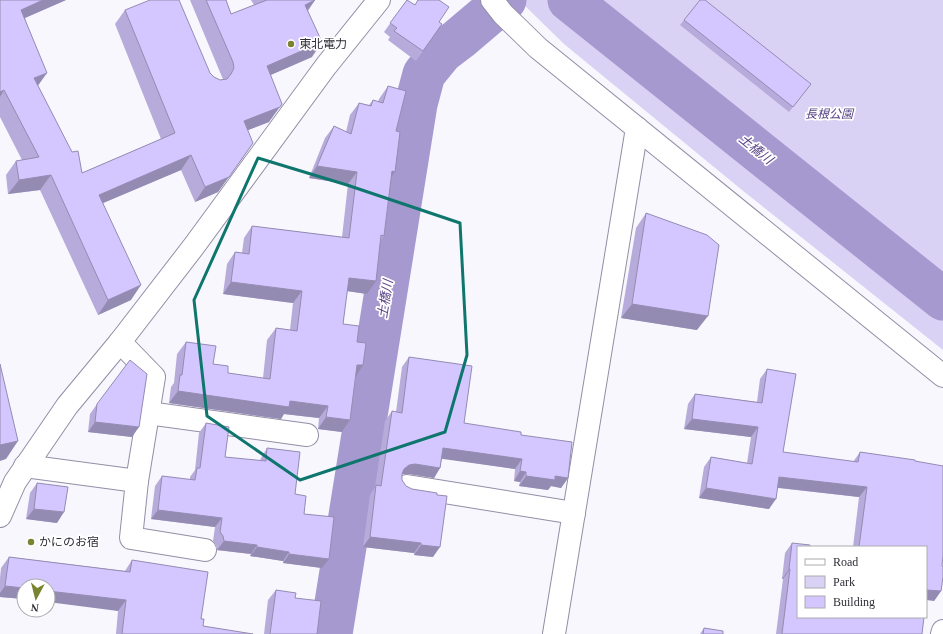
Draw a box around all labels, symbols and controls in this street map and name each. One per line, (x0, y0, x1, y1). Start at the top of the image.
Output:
place label: 東北電力 (299, 37, 347, 51)
marker: 東北電力 (286, 39, 296, 49)
park label: 長根公園 (805, 107, 855, 121)
water label: 土橋川 (736, 131, 777, 168)
water label: 土橋川 (375, 277, 396, 319)
place label: かにのお宿 (39, 535, 99, 549)
marker: かにのお宿 (26, 537, 36, 547)
legend (797, 546, 927, 618)
text: Road (833, 555, 858, 569)
text: Park (833, 575, 855, 589)
north arrow (16, 578, 56, 618)
text: Building (833, 595, 875, 609)
text: N (30, 601, 39, 614)

